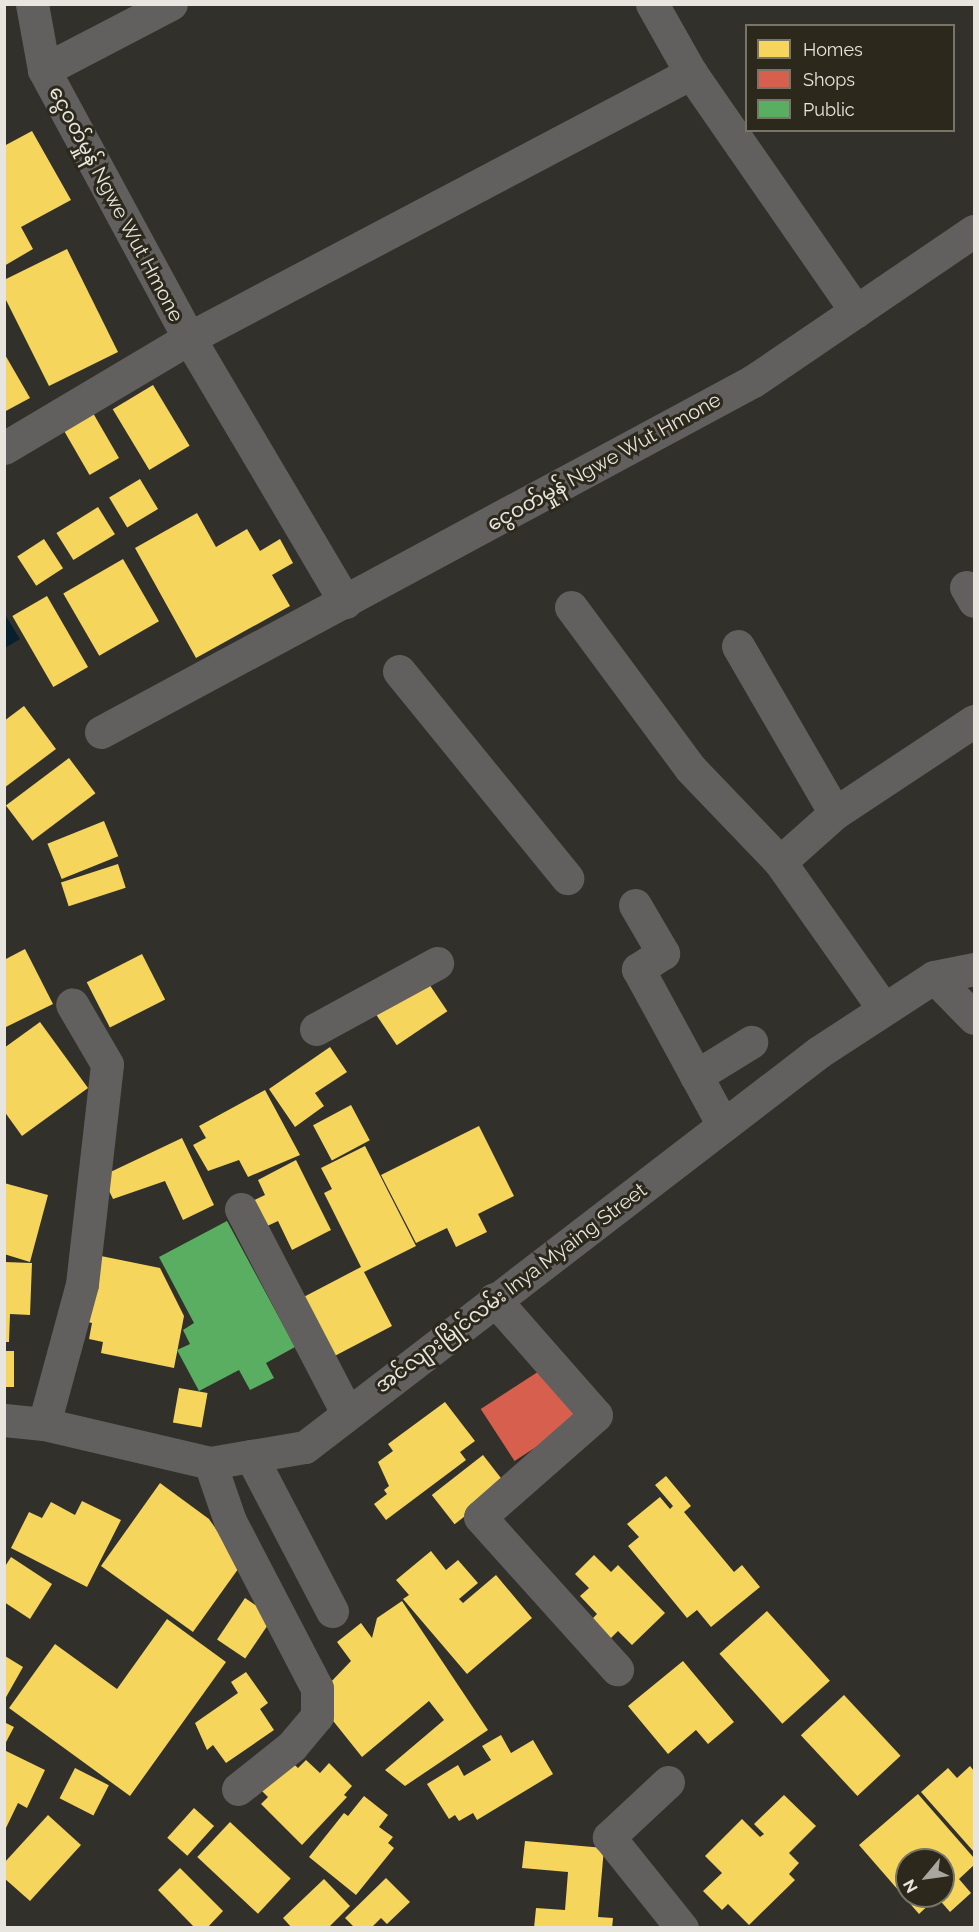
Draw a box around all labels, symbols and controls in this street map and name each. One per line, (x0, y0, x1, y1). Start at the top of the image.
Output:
legend (745, 24, 955, 132)
text: Homes (803, 39, 863, 60)
text: Shops (803, 69, 855, 90)
street label: ငွေဝတ်မှုန် Ngwe Wut Hmone (43, 82, 189, 326)
text: Public (803, 99, 855, 120)
street label: ငွေဝတ်မှုန် Ngwe Wut Hmone (483, 388, 725, 536)
street label: အင်လျားမြိုင်လမ်း Inya Myaing Street (371, 1178, 651, 1398)
north arrow (895, 1848, 955, 1908)
text: N (899, 1876, 922, 1896)

